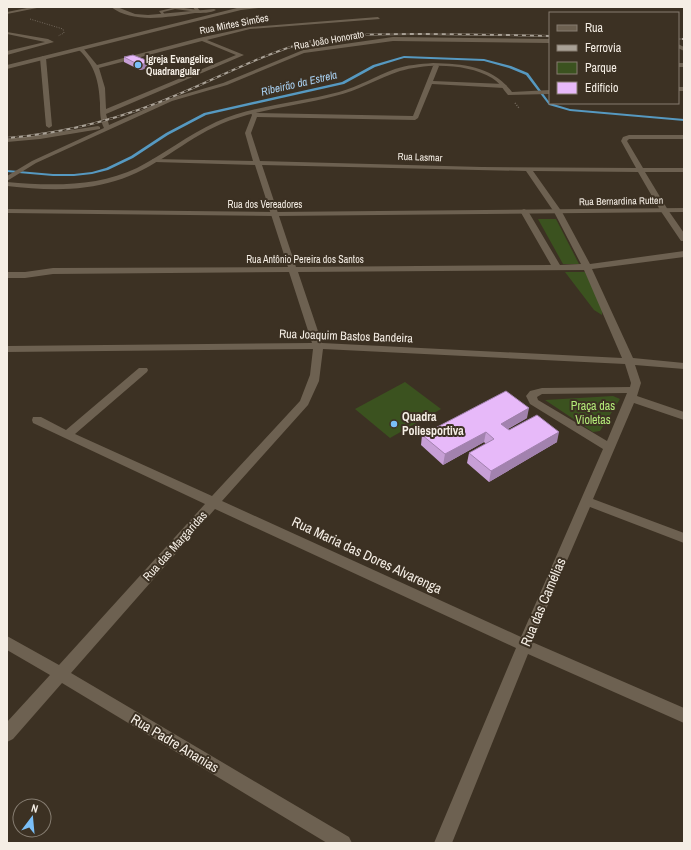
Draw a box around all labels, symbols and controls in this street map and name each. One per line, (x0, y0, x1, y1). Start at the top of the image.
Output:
street label: Rua Mirtes Simões (198, 11, 270, 37)
legend (549, 12, 679, 104)
text: Rua (585, 20, 604, 36)
street label: Rua João Honorato (293, 27, 366, 53)
text: Ferrovia (585, 40, 622, 56)
place label: Igreja Evangelica Quadrangular (146, 53, 213, 78)
marker: Igreja Evangelica Quadrangular (133, 60, 143, 70)
text: Parque (585, 60, 617, 76)
water label: Ribeirão da Estrela (260, 67, 338, 99)
text: Edifício (585, 80, 618, 96)
street label: Rua Lasmar (397, 150, 443, 164)
street label: Rua Bernardina Rutten (579, 194, 663, 208)
street label: Rua dos Vereadores (228, 198, 302, 211)
street label: Rua Antônio Pereira dos Santos (246, 253, 364, 266)
street label: Rua Joaquim Bastos Bandeira (279, 326, 414, 346)
park label: Praça das Violetas (571, 398, 615, 428)
place label: Quadra Poliesportiva (402, 409, 464, 439)
marker: Quadra Poliesportiva (389, 419, 399, 429)
street label: Rua das Margaridas (139, 507, 211, 584)
street label: Rua Maria das Dores Alvarenga (289, 512, 445, 598)
street label: Rua das Camélias (516, 555, 570, 649)
street label: Rua Padre Ananias (128, 710, 223, 776)
north arrow (12, 798, 52, 838)
text: N (30, 801, 40, 816)

